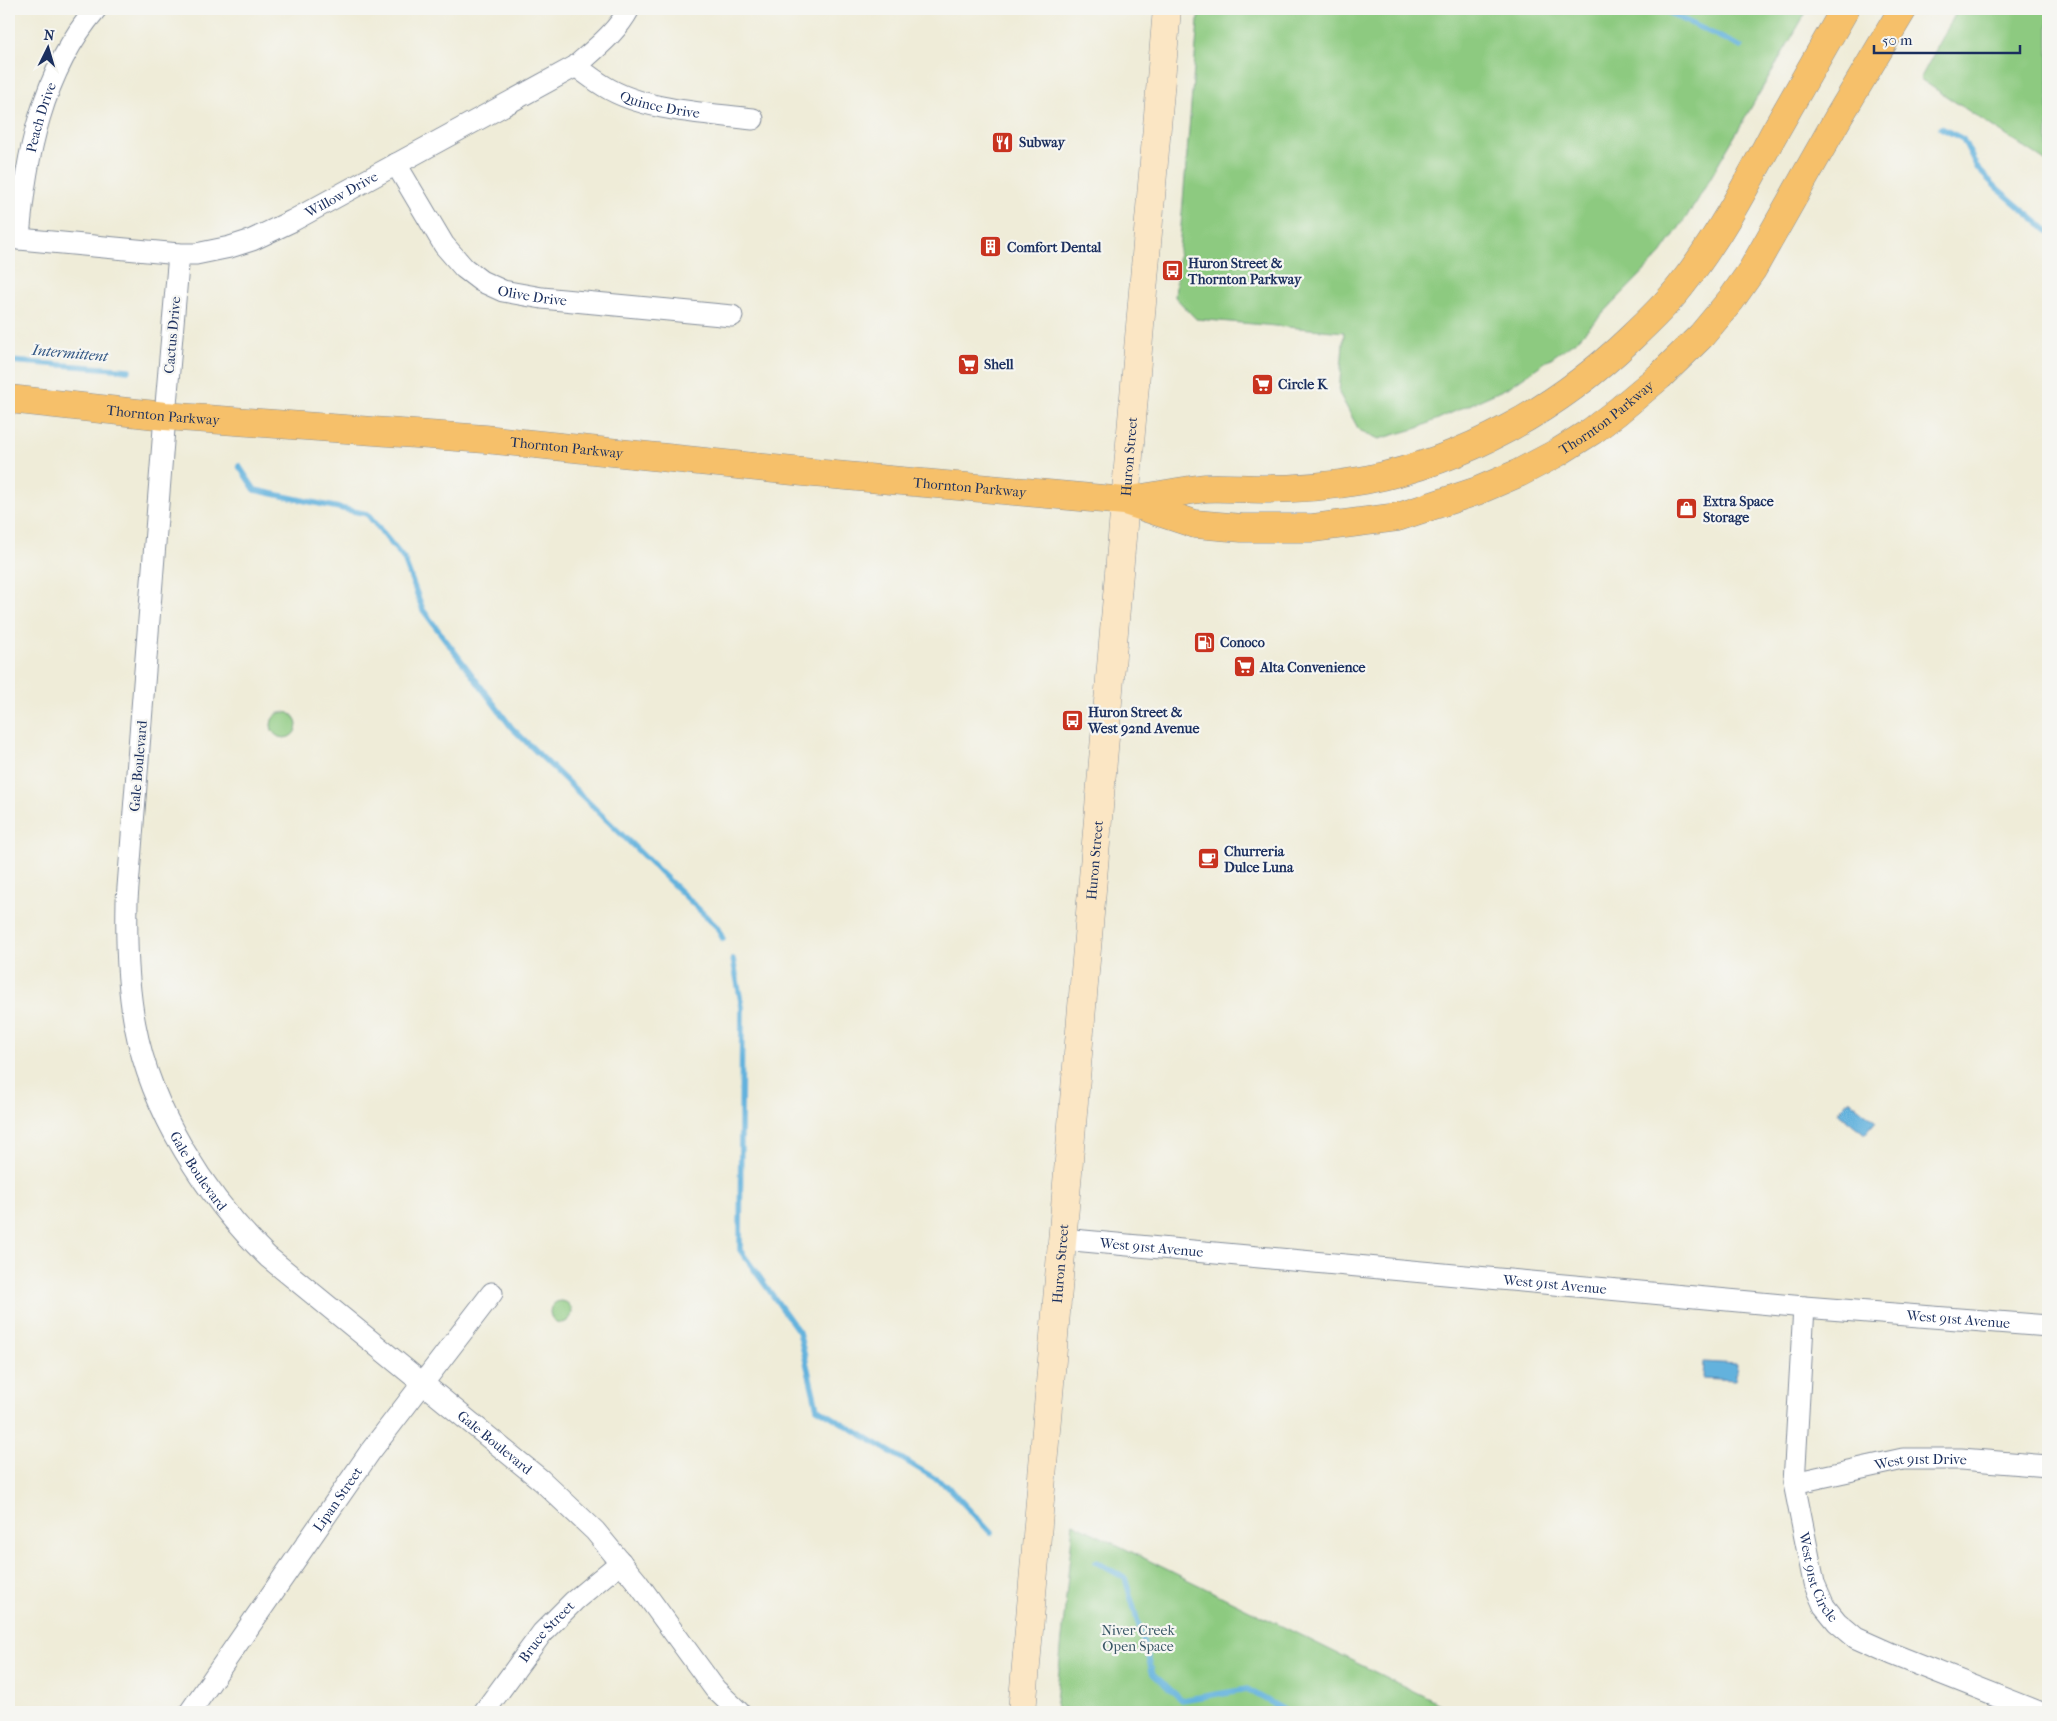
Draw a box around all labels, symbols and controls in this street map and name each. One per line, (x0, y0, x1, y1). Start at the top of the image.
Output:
north arrow (22, 22, 72, 72)
scale bar (1874, 22, 2021, 54)
text: N (43, 27, 55, 45)
text: 50 m (1882, 31, 1913, 49)
street label: Peach Drive (23, 80, 60, 154)
street label: Quince Drive (617, 87, 701, 122)
restaurant icon: Subway (991, 130, 1015, 154)
place label: Subway (1019, 134, 1067, 151)
street label: Willow Drive (301, 168, 381, 222)
building icon: Comfort Dental (979, 235, 1003, 259)
place label: Comfort Dental (1007, 239, 1102, 256)
place label: Huron Street & Thornton Parkway (1187, 255, 1303, 288)
bus stop icon: Huron Street & Thornton Parkway (1160, 259, 1184, 283)
street label: Olive Drive (496, 282, 568, 309)
street label: Cactus Drive (161, 296, 184, 374)
water label: Intermittent (30, 341, 110, 365)
supermarket icon: Shell (956, 352, 980, 376)
place label: Shell (984, 356, 1014, 373)
supermarket icon: Circle K (1250, 372, 1274, 396)
place label: Circle K (1278, 376, 1328, 393)
street label: Thornton Parkway (1556, 377, 1658, 458)
street label: Thornton Parkway (106, 402, 221, 429)
street label: Huron Street (1118, 416, 1141, 497)
street label: Thornton Parkway (509, 434, 625, 462)
street label: Thornton Parkway (912, 474, 1028, 501)
place label: Extra Space Storage (1703, 493, 1774, 526)
shop icon: Extra Space Storage (1675, 497, 1699, 521)
fuel station icon: Conoco (1192, 630, 1216, 654)
place label: Conoco (1220, 634, 1265, 651)
supermarket icon: Alta Convenience (1232, 655, 1256, 679)
place label: Alta Convenience (1259, 659, 1366, 676)
place label: Huron Street & West 92nd Avenue (1087, 704, 1199, 737)
bus stop icon: Huron Street & West 92nd Avenue (1060, 708, 1084, 732)
street label: Gale Boulevard (126, 719, 151, 812)
street label: Huron Street (1083, 820, 1107, 901)
place label: Churreria Dulce Luna (1224, 843, 1294, 876)
cafe icon: Churreria Dulce Luna (1196, 847, 1220, 871)
street label: Gale Boulevard (166, 1129, 231, 1215)
street label: Huron Street (1049, 1223, 1073, 1304)
street label: West 91st Avenue (1098, 1234, 1204, 1261)
street label: West 91st Avenue (1501, 1271, 1607, 1298)
street label: West 91st Avenue (1905, 1307, 2011, 1332)
street label: Gale Boulevard (454, 1407, 536, 1479)
street label: West 91st Drive (1872, 1451, 1967, 1474)
street label: Lipan Street (310, 1464, 366, 1535)
street label: West 91st Circle (1795, 1530, 1842, 1626)
street label: Bruce Street (515, 1598, 578, 1666)
park label: Niver Creek Open Space (1101, 1622, 1175, 1655)

